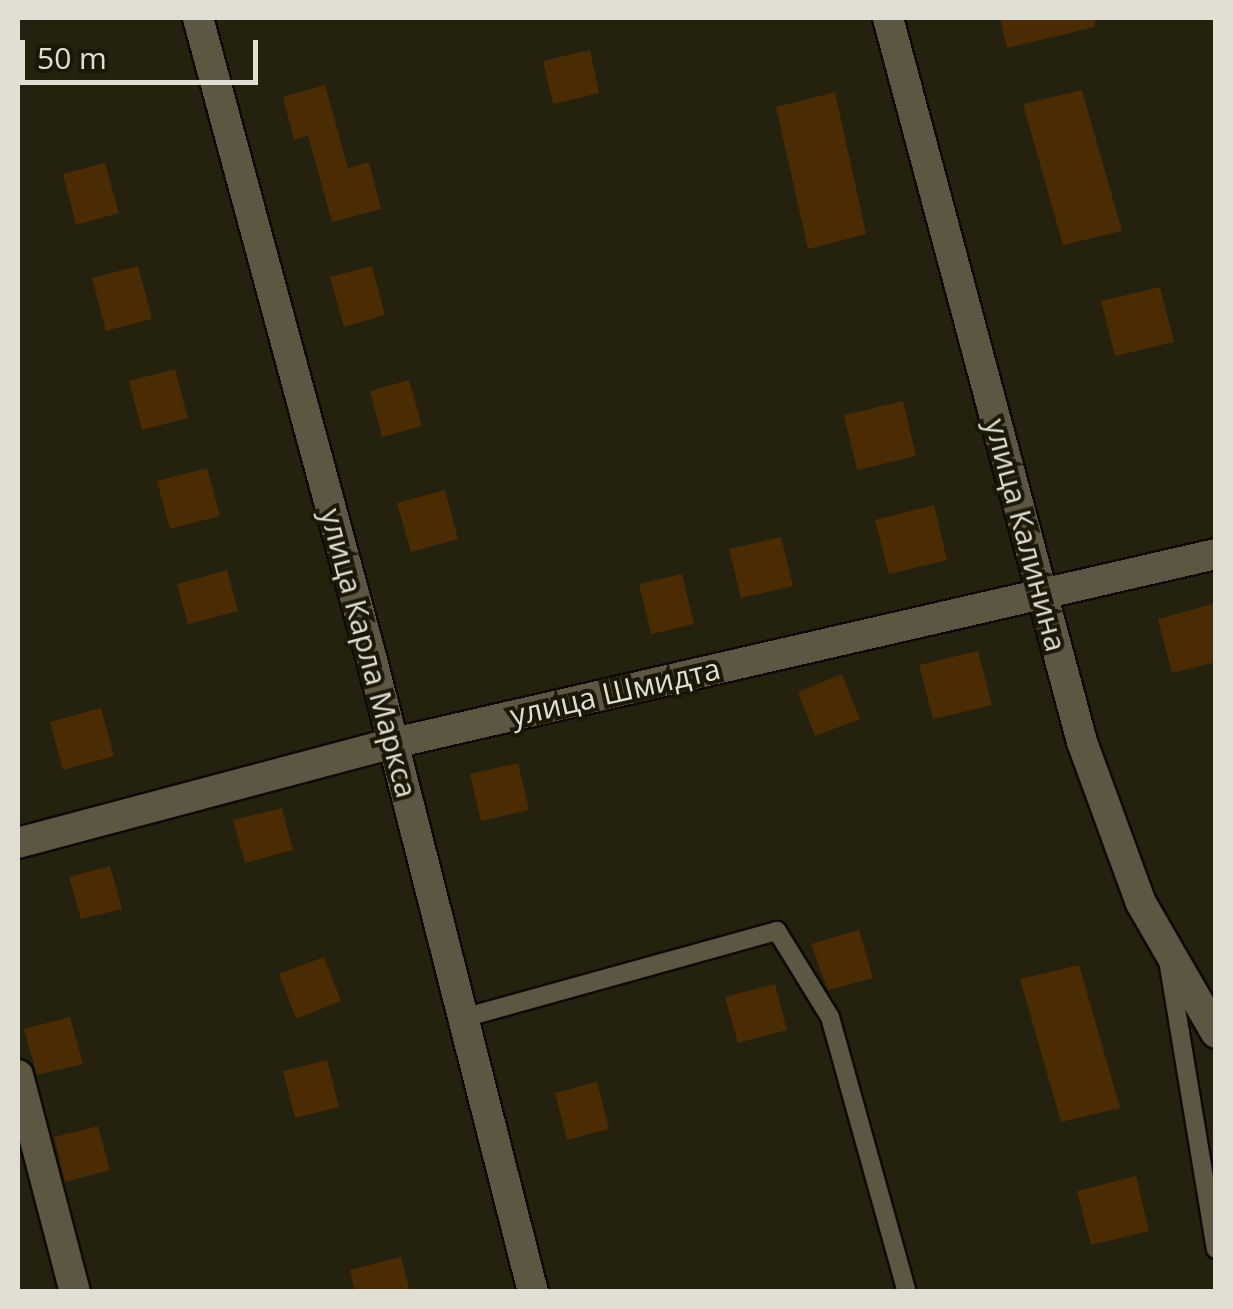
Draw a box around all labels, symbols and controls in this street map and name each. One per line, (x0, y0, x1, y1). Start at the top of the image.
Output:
scale bar (25, 20, 262, 82)
text: 50 m (37, 37, 107, 78)
street label: улица Калинина (978, 415, 1074, 655)
street label: улица Карла Маркса (313, 504, 425, 802)
street label: улица Шмидта (506, 650, 724, 734)

